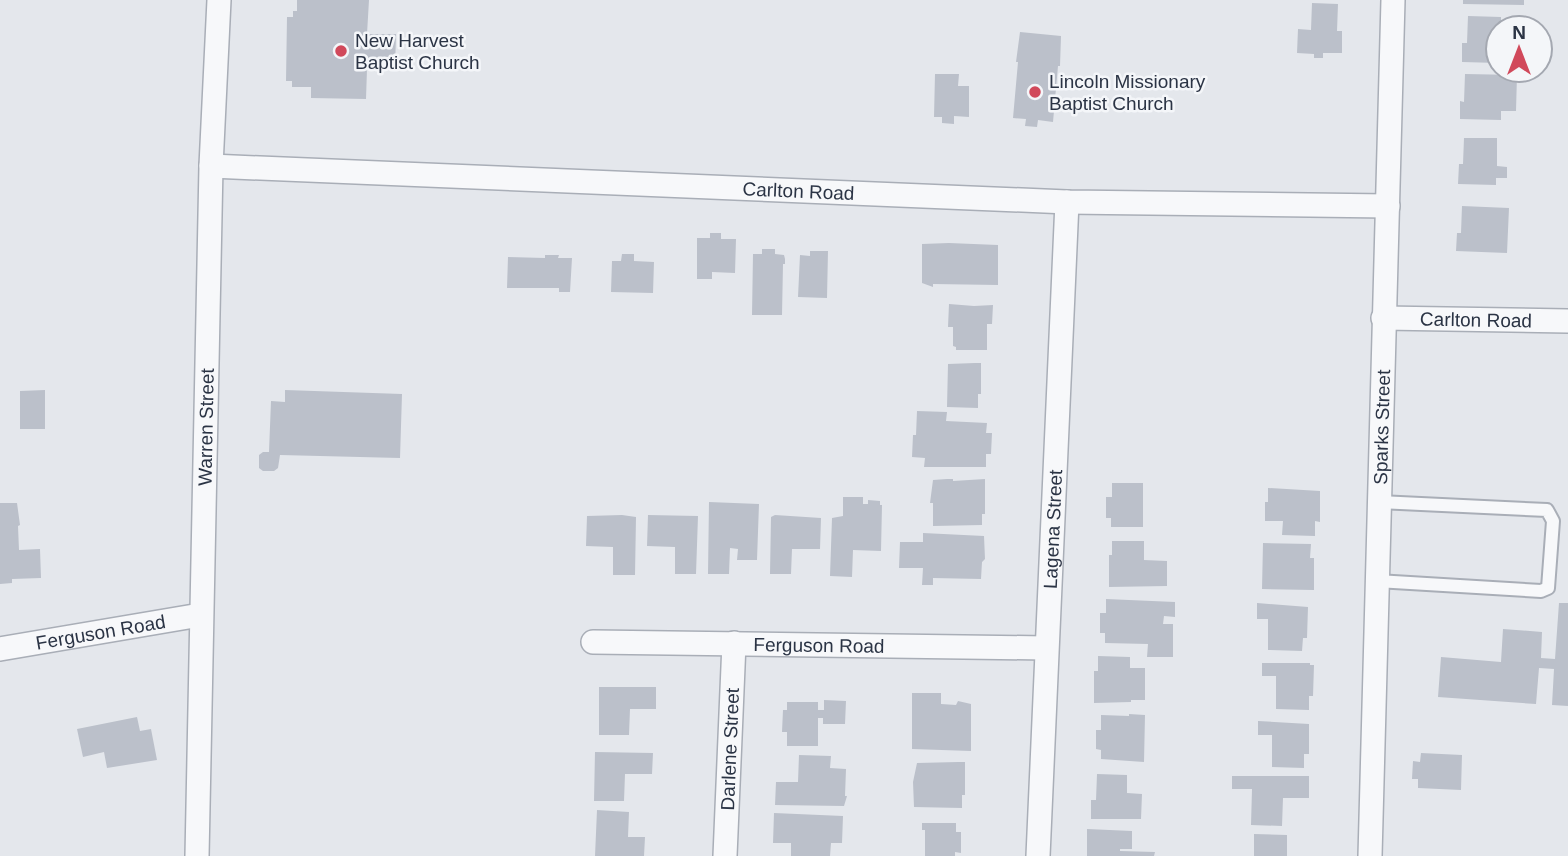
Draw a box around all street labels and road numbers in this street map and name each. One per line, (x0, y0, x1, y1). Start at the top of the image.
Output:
street label: Carlton Road (742, 178, 855, 204)
street label: Carlton Road (1420, 308, 1532, 331)
street label: Warren Street (194, 367, 217, 486)
street label: Sparks Street (1369, 369, 1394, 485)
street label: Lagena Street (1039, 468, 1066, 589)
street label: Ferguson Road (34, 611, 167, 653)
street label: Ferguson Road (753, 634, 885, 656)
street label: Darlene Street (716, 687, 743, 811)

